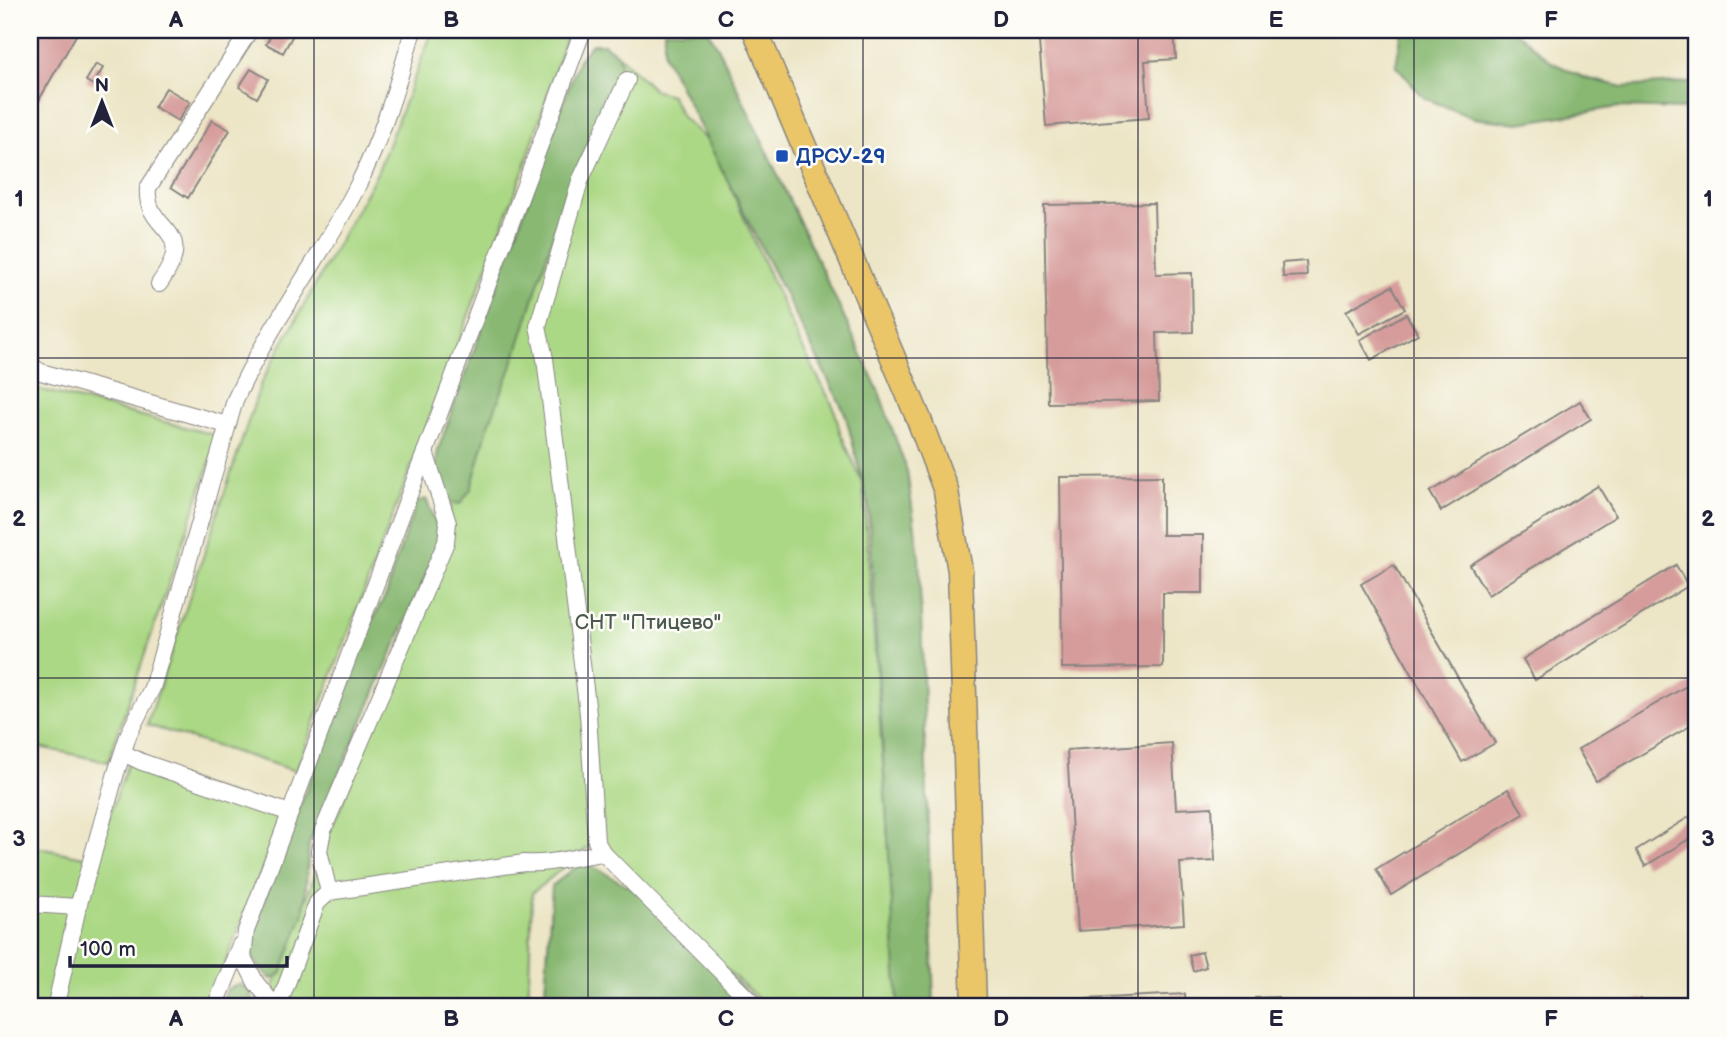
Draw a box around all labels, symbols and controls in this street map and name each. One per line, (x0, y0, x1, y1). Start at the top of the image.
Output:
text: A (168, 6, 184, 34)
text: B (443, 6, 459, 34)
text: C (718, 6, 734, 34)
text: D (993, 6, 1009, 34)
text: E (1269, 6, 1284, 34)
text: F (1544, 6, 1558, 34)
north arrow (66, 66, 136, 136)
text: N (95, 75, 109, 98)
place label: ДРСУ-29 (796, 144, 885, 169)
marker: ДРСУ-29 (774, 148, 790, 164)
text: 1 (14, 185, 24, 213)
text: 1 (1703, 185, 1713, 213)
text: 2 (12, 505, 26, 533)
text: 2 (1701, 505, 1715, 533)
park label: СНТ "Птицево" (575, 610, 721, 635)
text: 3 (12, 825, 26, 853)
text: 3 (1701, 825, 1715, 853)
scale bar (70, 925, 287, 969)
text: 100 m (80, 937, 136, 962)
text: A (168, 1005, 184, 1033)
text: B (443, 1005, 459, 1033)
text: C (718, 1005, 734, 1033)
text: D (993, 1005, 1009, 1033)
text: E (1269, 1005, 1284, 1033)
text: F (1544, 1005, 1558, 1033)

